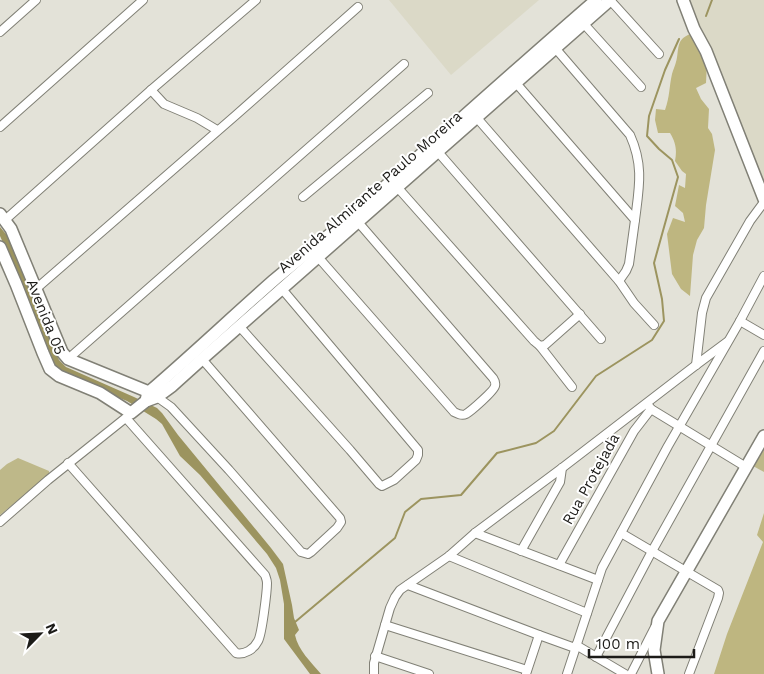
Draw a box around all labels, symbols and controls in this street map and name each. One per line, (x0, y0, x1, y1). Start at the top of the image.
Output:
street label: Avenida Almirante Paulo Moreira (274, 107, 466, 277)
street label: Avenida 05 (23, 277, 69, 357)
street label: Rua Protejada (559, 430, 624, 528)
north arrow (15, 609, 65, 659)
text: N (42, 621, 61, 637)
scale bar (589, 626, 694, 658)
text: 100 m (596, 635, 640, 653)

